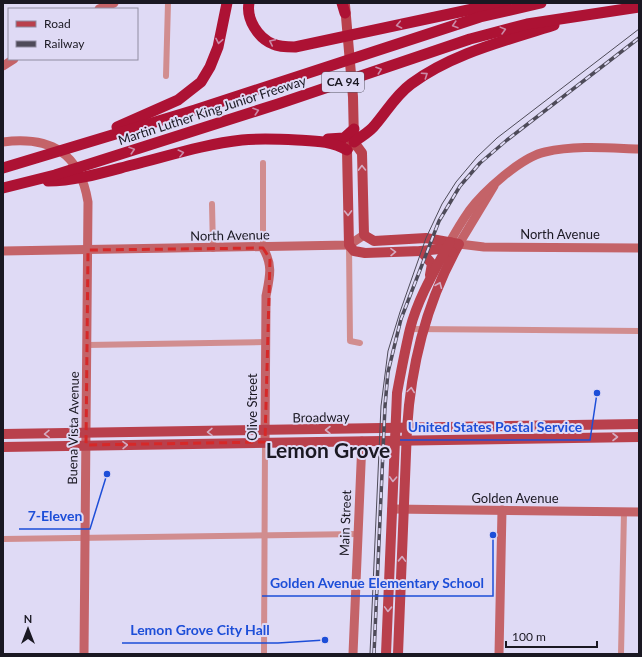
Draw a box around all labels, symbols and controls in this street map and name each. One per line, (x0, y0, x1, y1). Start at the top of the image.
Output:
legend (8, 8, 138, 60)
text: Road (44, 16, 71, 31)
one-way arrow (452, 20, 459, 29)
one-way arrow (396, 21, 402, 29)
one-way arrow (500, 27, 507, 35)
text: Railway (44, 36, 85, 51)
one-way arrow (215, 38, 223, 44)
one-way arrow (269, 39, 276, 47)
one-way arrow (376, 66, 383, 74)
street label: Martin Luther King Junior Freeway (116, 72, 308, 148)
road number: CA 94 (322, 72, 364, 92)
one-way arrow (420, 72, 427, 79)
one-way arrow (253, 107, 260, 116)
one-way arrow (129, 146, 136, 155)
one-way arrow (178, 150, 184, 158)
one-way arrow (358, 165, 366, 171)
one-way arrow (344, 210, 352, 216)
street label: North Avenue (190, 226, 270, 244)
street label: North Avenue (520, 226, 600, 242)
one-way arrow (390, 248, 396, 256)
one-way arrow (434, 282, 442, 290)
street label: Buena Vista Avenue (64, 371, 82, 485)
street label: Olive Street (244, 373, 260, 441)
one-way arrow (406, 387, 415, 393)
street label: Broadway (292, 408, 350, 425)
callout: United States Postal Service (400, 414, 590, 440)
text: United States Postal Service (408, 418, 583, 435)
one-way arrow (325, 426, 331, 434)
one-way arrow (207, 428, 213, 436)
one-way arrow (44, 430, 50, 438)
one-way arrow (612, 433, 618, 441)
district label: Lemon Grove (266, 437, 390, 462)
one-way arrow (122, 441, 128, 449)
one-way arrow (389, 476, 398, 482)
street label: Main Street (336, 489, 354, 556)
street label: Golden Avenue (471, 490, 559, 506)
callout: 7-Eleven (19, 503, 90, 529)
text: 7-Eleven (28, 507, 82, 524)
one-way arrow (397, 556, 406, 562)
callout: Golden Avenue Elementary School (262, 570, 493, 596)
text: Golden Avenue Elementary School (270, 574, 484, 591)
one-way arrow (383, 606, 392, 612)
north arrow (8, 609, 48, 649)
text: N (24, 612, 32, 625)
callout: Lemon Grove City Hall (122, 617, 278, 643)
text: Lemon Grove City Hall (130, 621, 270, 638)
scale bar (506, 623, 597, 649)
text: 100 m (512, 629, 546, 644)

